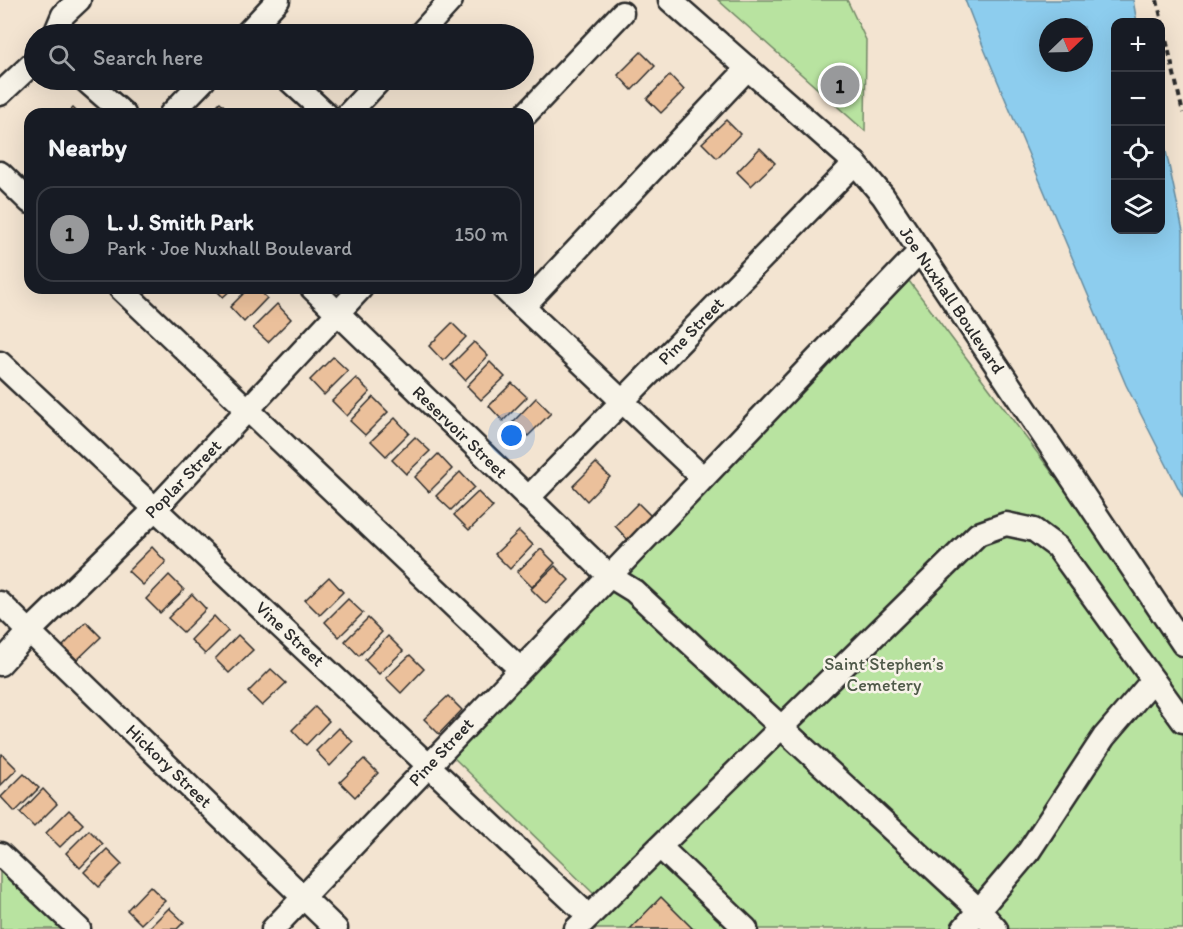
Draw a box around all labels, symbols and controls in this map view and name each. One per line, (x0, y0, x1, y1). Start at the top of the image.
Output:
north arrow (1039, 18, 1093, 72)
map controls (1111, 18, 1165, 234)
button: + (1111, 18, 1165, 72)
search box (24, 24, 534, 90)
icon: search (45, 41, 78, 74)
text: Search here (93, 44, 203, 71)
pin: 1 (820, 62, 860, 107)
button: − (1111, 72, 1165, 126)
button: locate (1111, 126, 1165, 180)
text: Nearby (48, 131, 127, 163)
button: layers (1111, 180, 1165, 234)
text: L. J. Smith Park (107, 209, 254, 236)
text: 1 (65, 222, 74, 246)
text: 150 m (455, 222, 508, 246)
street label: Joe Nuxhall Boulevard (895, 222, 1010, 378)
text: Park · Joe Nuxhall Boulevard (107, 236, 352, 260)
street label: Pine Street (653, 292, 729, 369)
street label: Reservoir Street (408, 381, 512, 483)
your location (497, 421, 526, 450)
street label: Poplar Street (140, 435, 226, 523)
street label: Vine Street (251, 597, 329, 672)
park label: Saint Stephen’s Cemetery (824, 653, 944, 696)
street label: Pine Street (404, 713, 478, 791)
street label: Hickory Street (121, 719, 217, 813)

